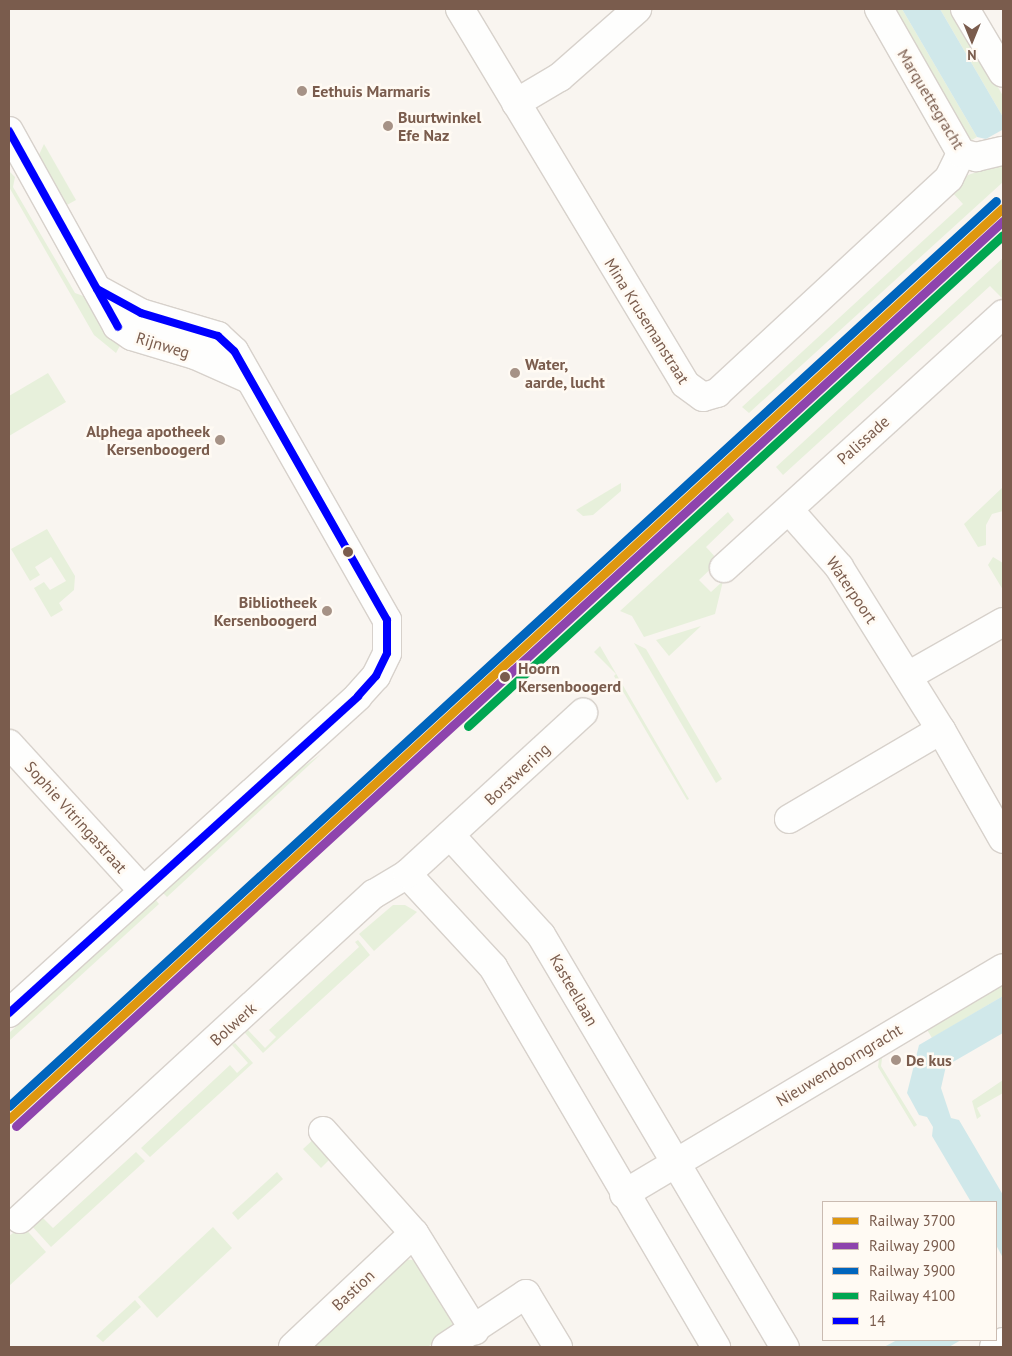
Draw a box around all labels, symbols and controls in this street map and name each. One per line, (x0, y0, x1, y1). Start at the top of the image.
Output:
north arrow (947, 15, 997, 65)
street label: Marquettegracht (894, 45, 968, 153)
text: N (967, 46, 977, 64)
place label: Eethuis Marmaris (312, 81, 430, 101)
marker: Eethuis Marmaris (296, 85, 308, 97)
place label: Buurtwinkel Efe Naz (398, 107, 481, 145)
marker: Buurtwinkel Efe Naz (382, 120, 394, 132)
street label: Mina Krusemanstraat (601, 255, 693, 387)
street label: Rijnweg (134, 328, 192, 362)
place label: Water, aarde, lucht (525, 354, 606, 392)
marker: Water, aarde, lucht (509, 367, 521, 379)
street label: Palissade (833, 412, 893, 468)
place label: Alphega apotheek Kersenboogerd (86, 421, 210, 459)
marker: Alphega apotheek Kersenboogerd (214, 434, 226, 446)
unlabelled marker (343, 547, 353, 557)
street label: Waterpoort (823, 553, 881, 627)
place label: Bibliotheek Kersenboogerd (214, 592, 317, 630)
marker: Bibliotheek Kersenboogerd (321, 605, 333, 617)
place label: Hoorn Kersenboogerd (518, 658, 621, 696)
marker: Hoorn Kersenboogerd (496, 668, 514, 686)
street label: Borstwering (480, 739, 554, 809)
street label: Sophie Vitringastraat (21, 757, 131, 877)
street label: Kasteellaan (546, 951, 602, 1029)
street label: Bolwerk (206, 998, 260, 1050)
street label: Nieuwendoorngracht (773, 1020, 905, 1110)
place label: De kus (906, 1050, 952, 1070)
marker: De kus (890, 1054, 902, 1066)
legend (822, 1201, 997, 1341)
text: Railway 3700 (869, 1211, 955, 1230)
text: Railway 2900 (869, 1236, 955, 1255)
text: Railway 3900 (869, 1261, 955, 1280)
street label: Bastion (328, 1266, 378, 1314)
text: Railway 4100 (869, 1286, 955, 1305)
text: 14 (869, 1311, 885, 1330)

